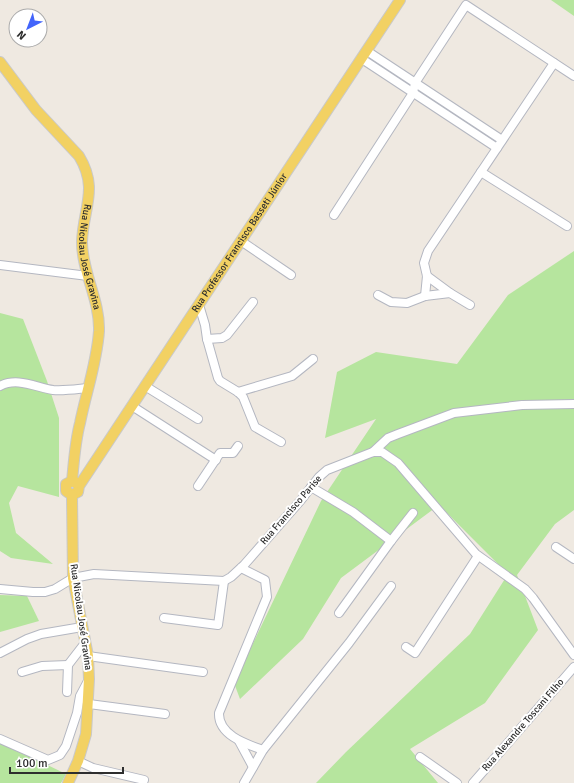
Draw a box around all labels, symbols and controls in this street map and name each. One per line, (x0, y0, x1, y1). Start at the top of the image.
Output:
north arrow (8, 8, 48, 48)
text: N (14, 28, 29, 42)
street label: Rua Professor Francisco Basseti Júnior (189, 171, 290, 315)
street label: Rua Nicolau José Gravina (76, 203, 103, 311)
street label: Rua Francisco Parise (258, 473, 324, 547)
street label: Rua Nicolau José Gravina (68, 563, 94, 671)
street label: Rua Alexandre Toscani Filho (480, 676, 566, 774)
scale bar (10, 749, 123, 775)
text: 100 m (16, 756, 48, 771)

